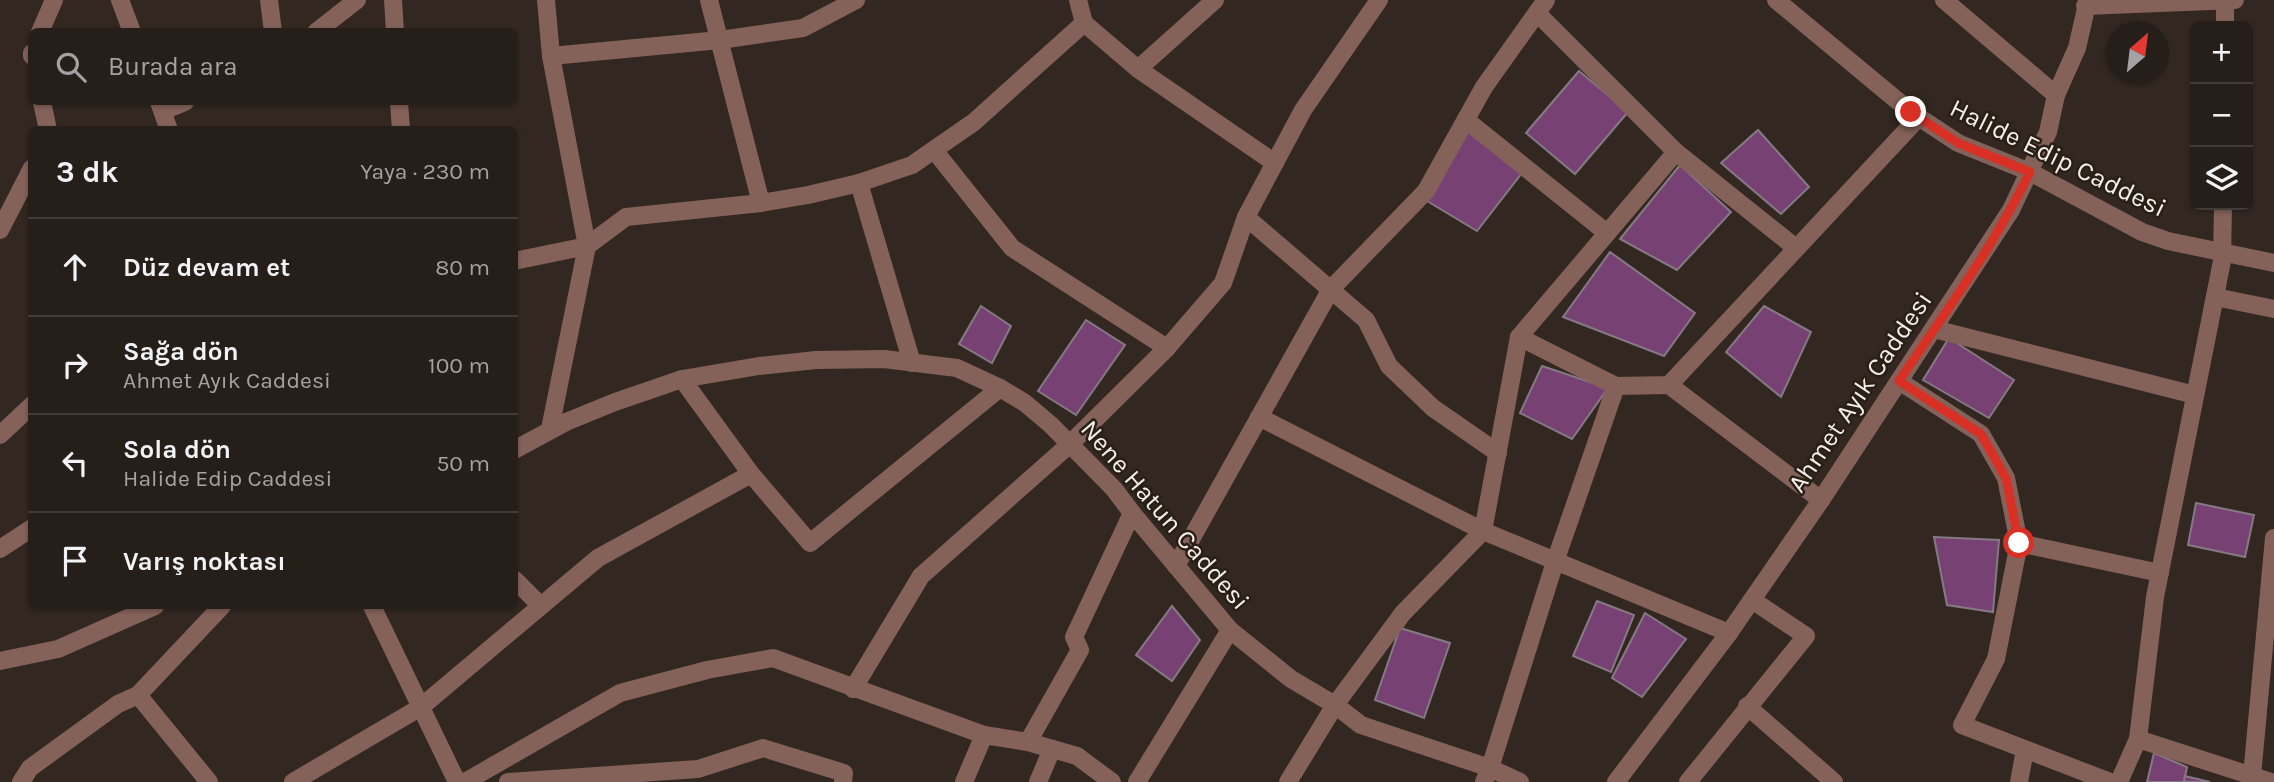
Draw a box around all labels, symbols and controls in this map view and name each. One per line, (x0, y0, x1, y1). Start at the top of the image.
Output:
north arrow (2106, 21, 2169, 84)
map controls (2190, 21, 2253, 210)
button: + (2190, 21, 2253, 84)
search box (28, 28, 518, 105)
icon: search (52, 48, 90, 86)
text: Burada ara (108, 51, 238, 82)
button: − (2190, 84, 2253, 147)
street label: Halide Edip Caddesi (1945, 92, 2171, 224)
route end (1895, 96, 1926, 127)
button: layers (2190, 147, 2253, 210)
text: 3 dk (56, 154, 118, 190)
text: Yaya · 230 m (360, 158, 490, 185)
icon: ahead (56, 248, 94, 286)
text: Düz devam et (123, 252, 290, 283)
text: 80 m (435, 254, 490, 281)
street label: Ahmet Ayık Caddesi (1781, 286, 1939, 498)
text: Sağa dön (123, 336, 239, 367)
icon: right (56, 346, 94, 384)
text: 100 m (428, 352, 490, 379)
text: Ahmet Ayık Caddesi (123, 367, 331, 394)
street label: Nene Hatun Caddesi (1074, 414, 1256, 616)
text: Sola dön (123, 434, 231, 465)
icon: left (56, 444, 94, 482)
text: 50 m (436, 450, 490, 477)
text: Halide Edip Caddesi (123, 465, 332, 492)
route start (2003, 527, 2034, 558)
icon: arrive (56, 542, 94, 580)
text: Varış noktası (123, 546, 286, 577)

